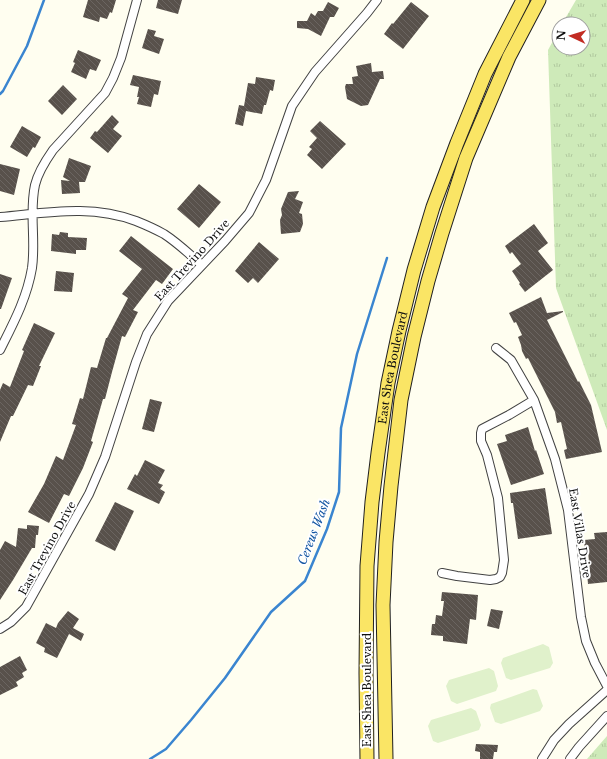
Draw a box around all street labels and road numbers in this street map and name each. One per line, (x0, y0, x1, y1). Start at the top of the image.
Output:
street label: East Trevino Drive (152, 216, 232, 304)
street label: East Shea Boulevard (375, 309, 411, 425)
street label: East Villas Drive (566, 487, 594, 579)
street label: East Trevino Drive (15, 499, 79, 597)
street label: East Shea Boulevard (360, 632, 374, 747)

